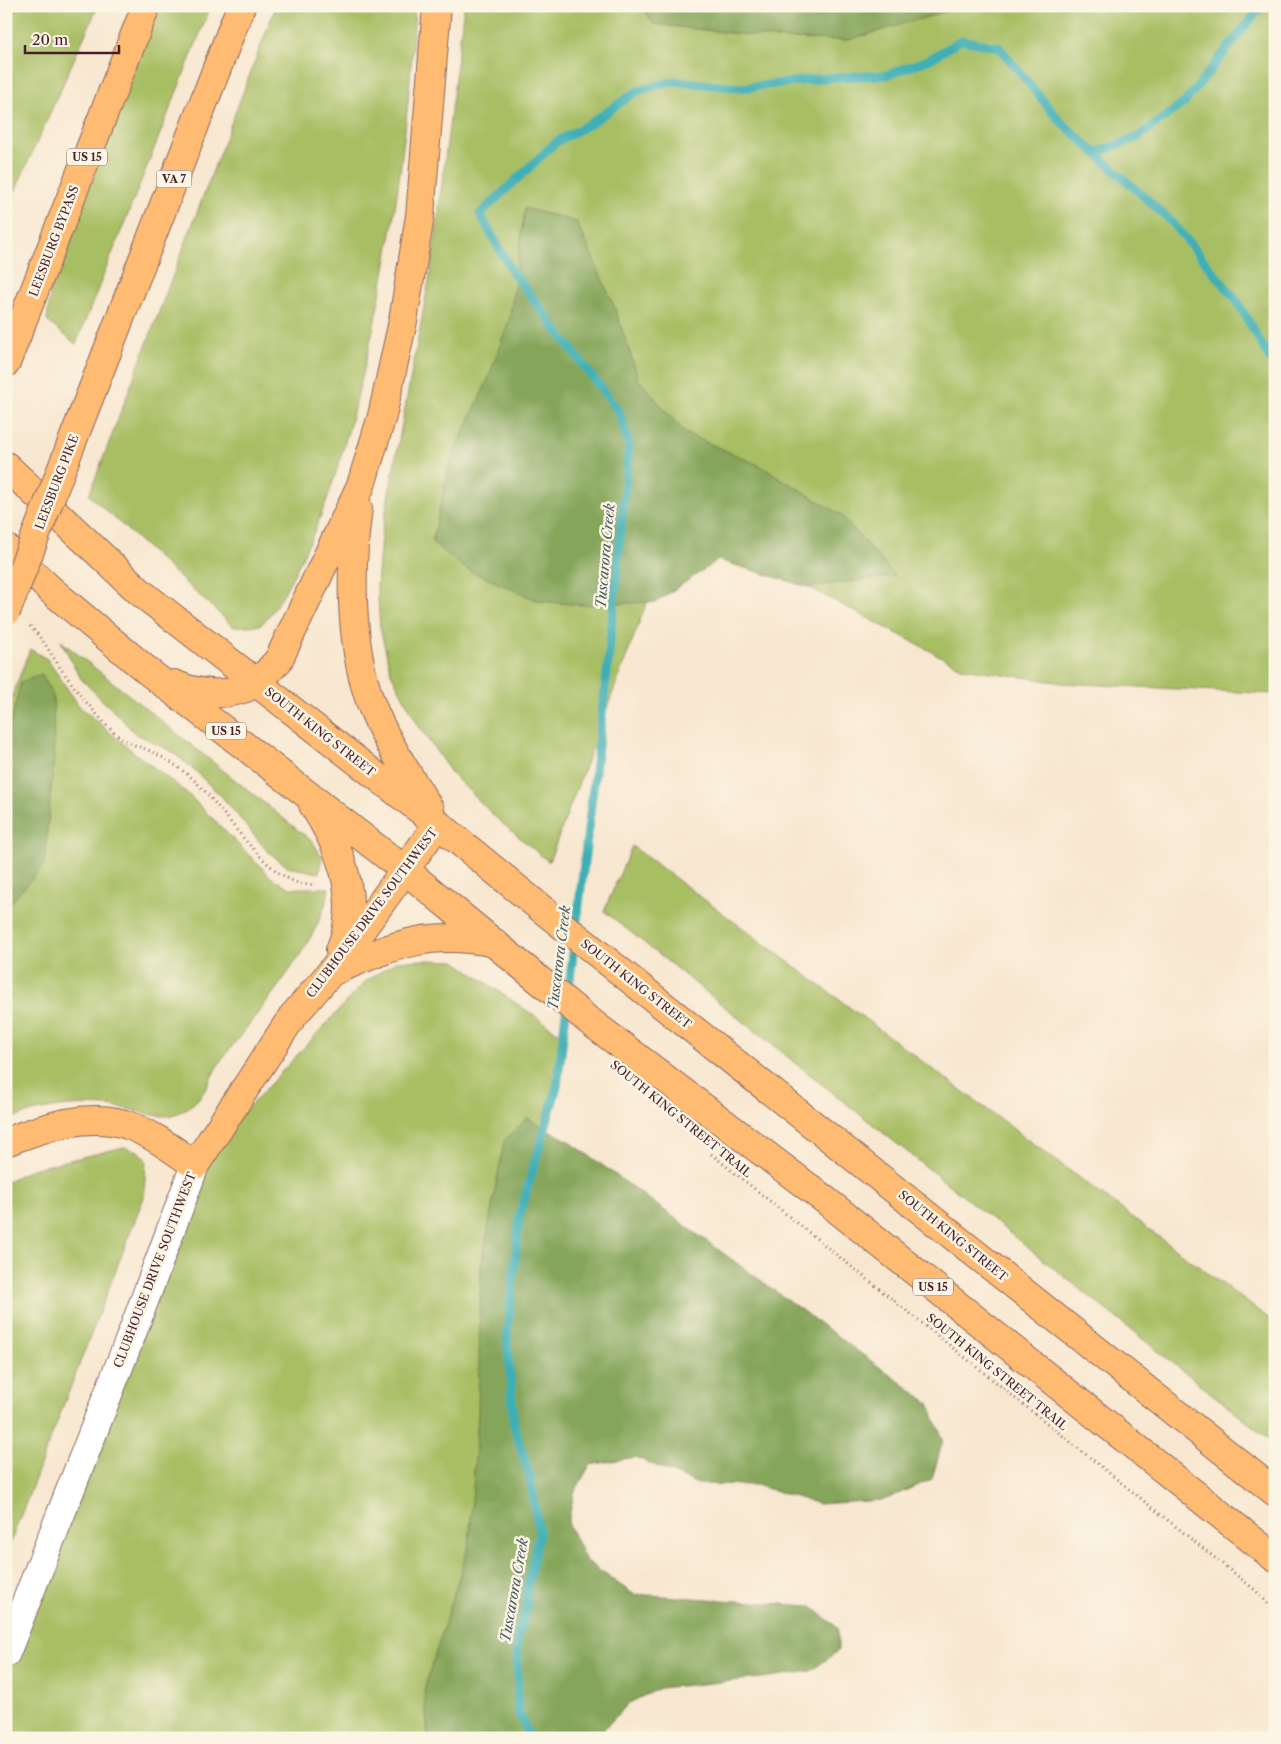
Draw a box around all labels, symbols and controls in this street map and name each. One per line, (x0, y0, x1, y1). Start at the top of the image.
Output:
scale bar (25, 22, 119, 54)
text: 20 m (32, 30, 68, 49)
road number: US 15 (67, 148, 107, 166)
road number: VA 7 (156, 170, 192, 188)
street label: LEESBURG BYPASS (25, 183, 82, 298)
street label: LEESBURG PIKE (31, 432, 82, 531)
water label: Tuscarora Creek (591, 502, 619, 609)
street label: SOUTH KING STREET (262, 684, 378, 779)
road number: US 15 (206, 722, 246, 739)
street label: CLUBHOUSE DRIVE SOUTHWEST (303, 825, 440, 1001)
water label: Tuscarora Creek (544, 904, 574, 1011)
street label: SOUTH KING STREET (578, 936, 694, 1031)
street label: SOUTH KING STREET TRAIL (608, 1057, 755, 1180)
street label: CLUBHOUSE DRIVE SOUTHWEST (110, 1170, 199, 1370)
street label: SOUTH KING STREET (896, 1187, 1011, 1284)
road number: US 15 (913, 1278, 953, 1295)
street label: SOUTH KING STREET TRAIL (924, 1310, 1071, 1433)
water label: Tuscarora Creek (496, 1536, 532, 1643)

